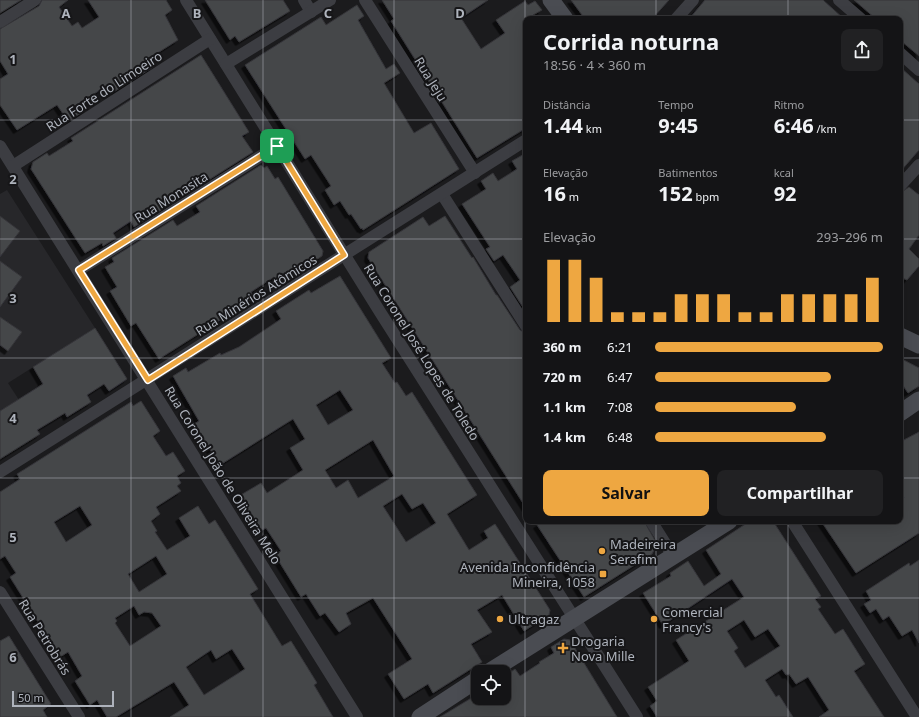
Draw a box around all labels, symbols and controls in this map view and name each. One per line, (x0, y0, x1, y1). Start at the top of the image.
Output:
text: A (62, 4, 71, 22)
text: B (193, 4, 201, 22)
text: C (324, 4, 332, 22)
text: D (455, 4, 465, 22)
text: Corrida noturna (543, 26, 719, 56)
button: share (841, 29, 883, 71)
street label: Rua Forte do Limoeiro (42, 47, 166, 135)
text: 1 (9, 50, 17, 68)
street label: Rua Jeju (410, 53, 452, 105)
text: 18:56 · 4 × 360 m (543, 56, 646, 74)
text: Distância (543, 97, 590, 112)
text: Tempo (658, 97, 694, 112)
text: Ritmo (774, 97, 804, 112)
text: 1.44 (543, 112, 583, 139)
text: 9:45 (658, 112, 698, 139)
text: 6:46 (774, 112, 814, 139)
text: km (583, 121, 602, 136)
text: /km (814, 121, 837, 136)
pin (260, 129, 294, 163)
icon: arrive (266, 135, 288, 157)
text: Elevação (543, 165, 588, 180)
text: Batimentos (658, 165, 718, 180)
text: kcal (774, 165, 794, 180)
street label: Rua Monasita (131, 167, 211, 227)
text: 2 (9, 170, 17, 188)
text: 16 (543, 180, 566, 207)
text: 152 (658, 180, 693, 207)
text: 92 (774, 180, 797, 207)
text: m (566, 189, 579, 204)
text: bpm (693, 189, 719, 204)
text: Elevação (543, 228, 596, 246)
text: 293–296 m (816, 228, 883, 246)
street label: Rua Minérios Atômicos (192, 250, 320, 340)
street label: Rua Coronel José Lopes de Toledo (360, 260, 484, 444)
text: 3 (9, 289, 17, 307)
text: 360 m (543, 338, 581, 356)
text: 6:21 (607, 338, 633, 356)
text: 720 m (543, 368, 581, 386)
text: 6:47 (607, 368, 633, 386)
street label: Rua Coronel João de Oliveira Melo (161, 383, 286, 568)
text: 1.1 km (543, 398, 586, 416)
text: 7:08 (607, 398, 633, 416)
text: 4 (9, 409, 17, 427)
text: 1.4 km (543, 428, 586, 446)
text: 6:48 (607, 428, 633, 446)
button: Salvar (543, 470, 709, 516)
button: Compartilhar (717, 470, 883, 516)
text: 5 (9, 528, 17, 546)
place label: Madeireira Serafim (610, 535, 676, 568)
marker: Madeireira Serafim (597, 546, 607, 556)
place label: Avenida Inconfidência Mineira, 1058 (460, 558, 595, 591)
marker: Avenida Inconfidência Mineira, 1058 (598, 569, 608, 579)
street label: Rua Petrobrás (15, 596, 75, 678)
place label: Comercial Francy's (662, 603, 723, 636)
place label: Ultragaz (508, 610, 559, 628)
marker: Ultragaz (495, 614, 505, 624)
marker: Comercial Francy's (649, 614, 659, 624)
place label: Drogaria Nova Mille (571, 632, 635, 665)
marker: Drogaria Nova Mille (558, 643, 568, 653)
text: 6 (9, 648, 17, 666)
map controls (471, 665, 511, 705)
button: locate (471, 665, 511, 705)
scale bar (12, 689, 114, 708)
text: 50 m (18, 690, 44, 705)

